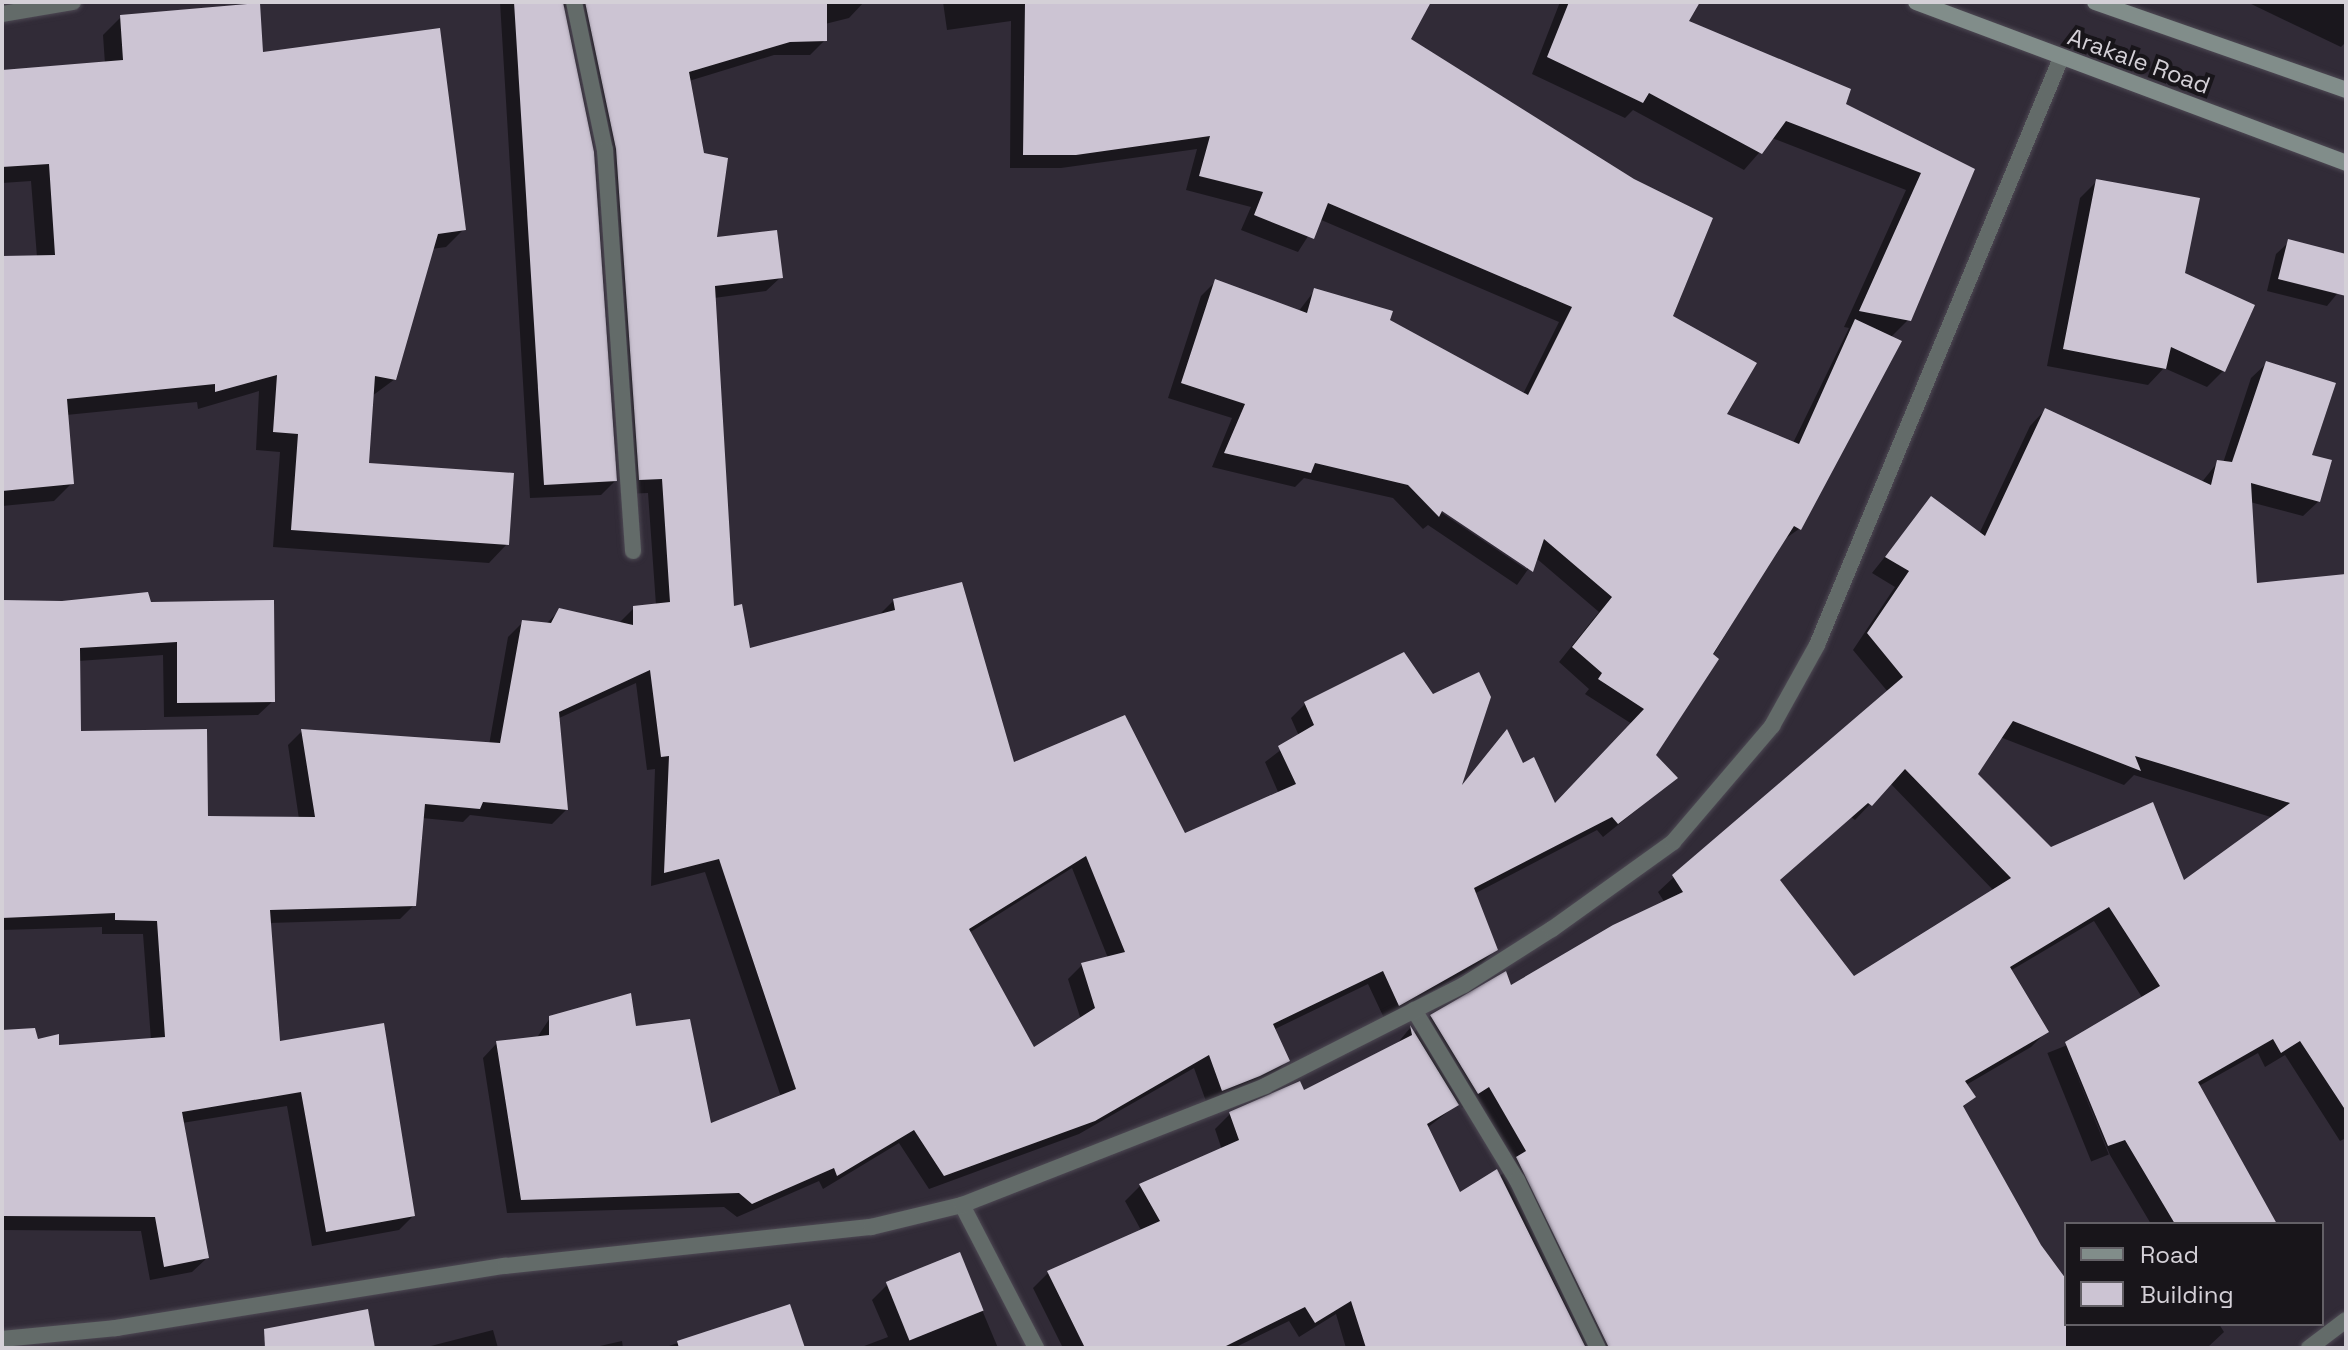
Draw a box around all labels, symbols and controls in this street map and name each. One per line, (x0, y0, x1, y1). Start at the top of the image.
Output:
street label: Arakale Road (2064, 22, 2214, 100)
legend (2064, 1222, 2324, 1326)
text: Road (2140, 1239, 2199, 1270)
text: Building (2140, 1279, 2234, 1310)

